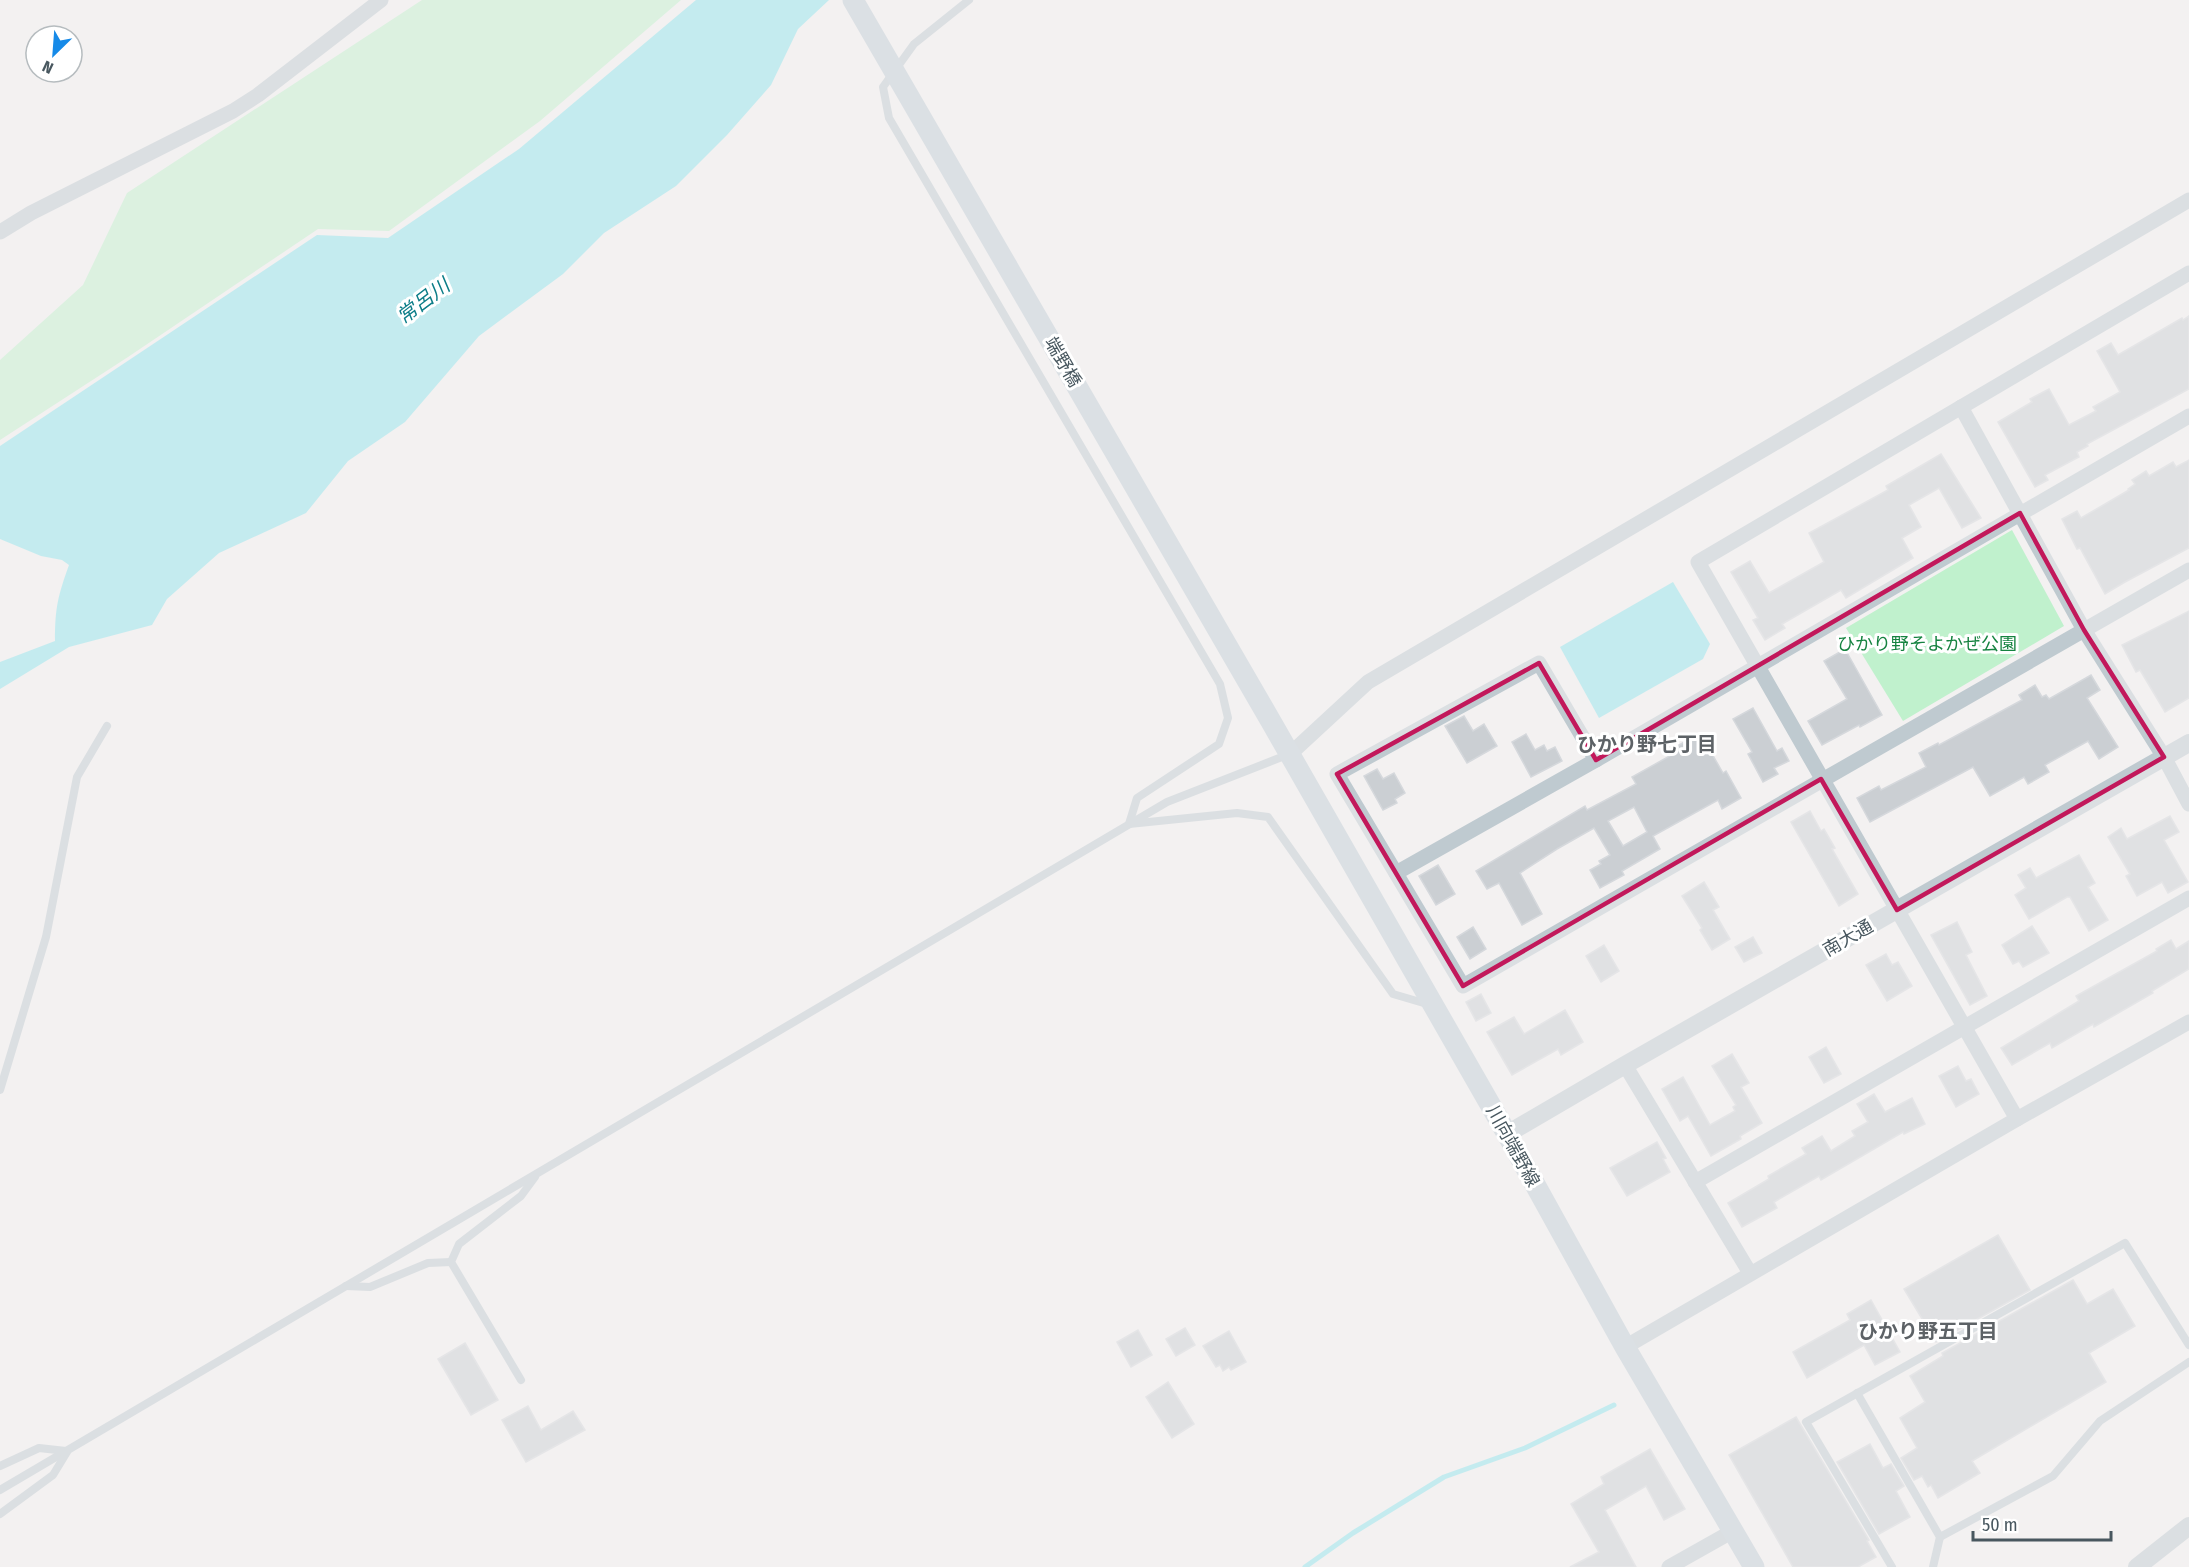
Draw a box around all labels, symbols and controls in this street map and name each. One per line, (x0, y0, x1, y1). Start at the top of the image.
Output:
north arrow (24, 24, 84, 84)
text: N (40, 57, 56, 78)
water label: 常呂川 (392, 272, 456, 329)
street label: 端野橋 (1040, 333, 1086, 391)
park label: ひかり野そよかぜ公園 (1837, 633, 2017, 655)
district label: ひかり野七丁目 (1577, 732, 1717, 756)
street label: 南大通 (1819, 915, 1877, 961)
street label: 川向端野線 (1482, 1101, 1544, 1191)
district label: ひかり野五丁目 (1858, 1319, 1998, 1343)
scale bar (1973, 1504, 2111, 1542)
text: 50 m (1982, 1514, 2018, 1536)

